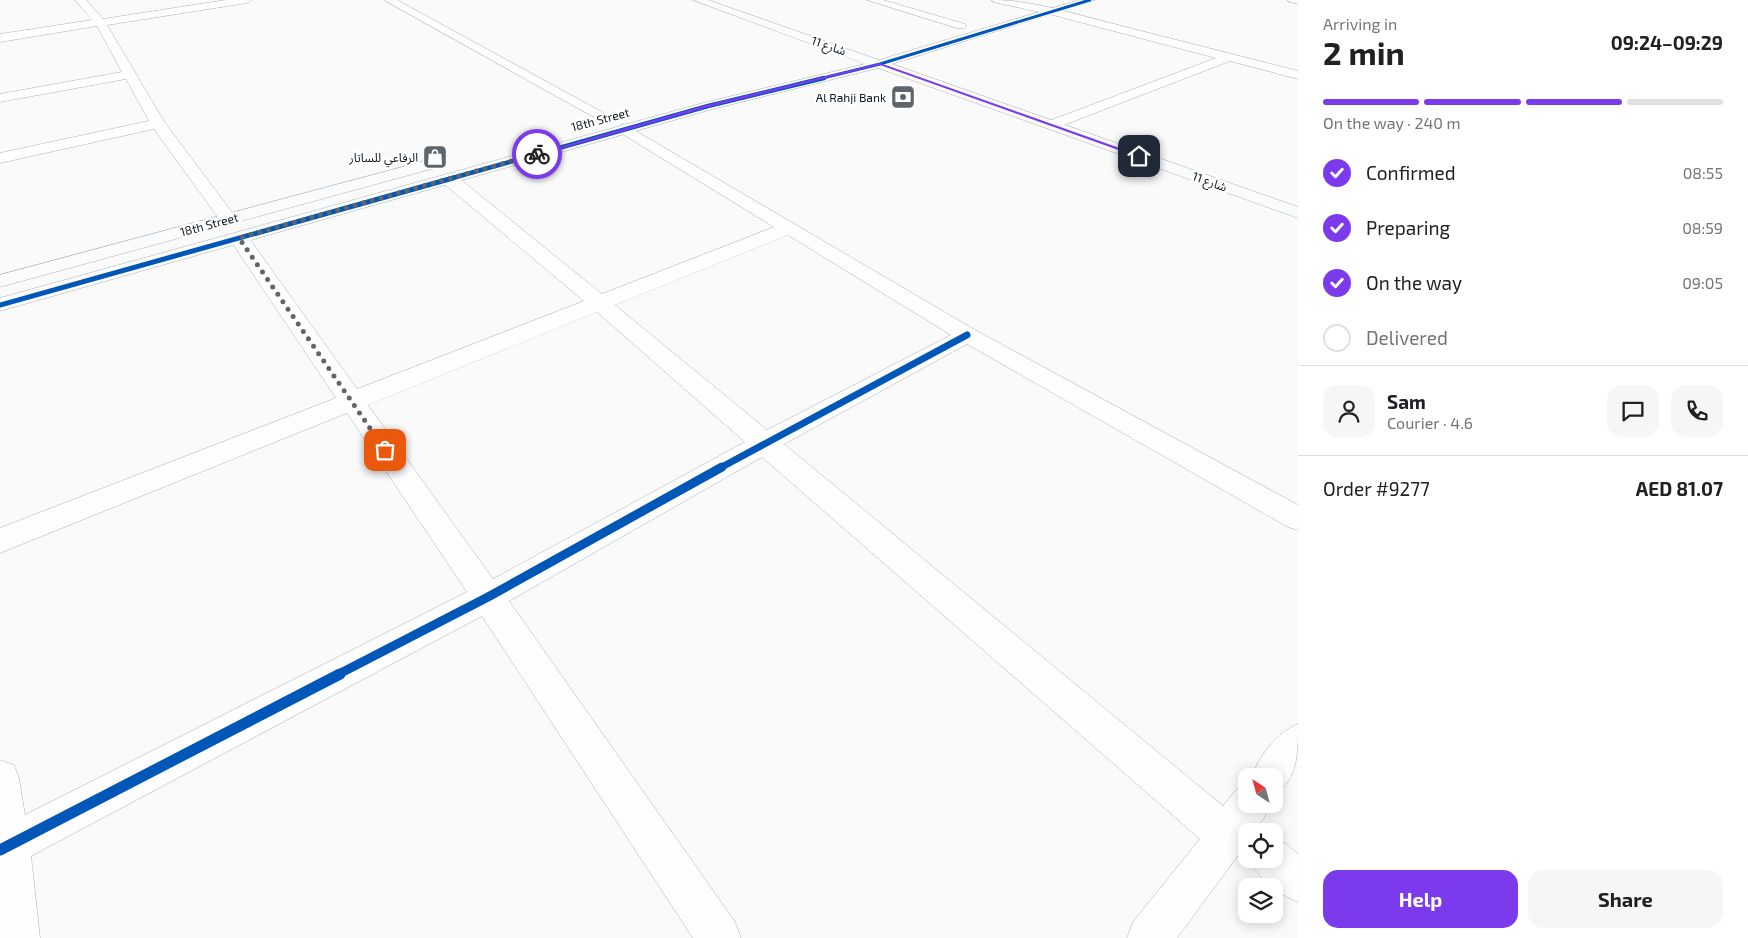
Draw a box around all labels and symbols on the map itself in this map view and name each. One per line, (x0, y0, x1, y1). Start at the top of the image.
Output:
street label: شارع 11 (809, 33, 848, 60)
bank icon: Al Rahji Bank (890, 84, 916, 110)
place label: Al Rahji Bank (816, 90, 886, 105)
street label: 18th Street (569, 104, 631, 133)
courier (512, 129, 562, 179)
pin (1118, 135, 1160, 177)
shop icon: الرفاعي للساتار (422, 144, 448, 170)
place label: الرفاعي للساتار (348, 150, 418, 168)
street label: شارع 11 (1190, 168, 1229, 196)
street label: 18th Street (178, 209, 240, 238)
pin (364, 429, 406, 471)
north arrow (1238, 768, 1282, 812)

